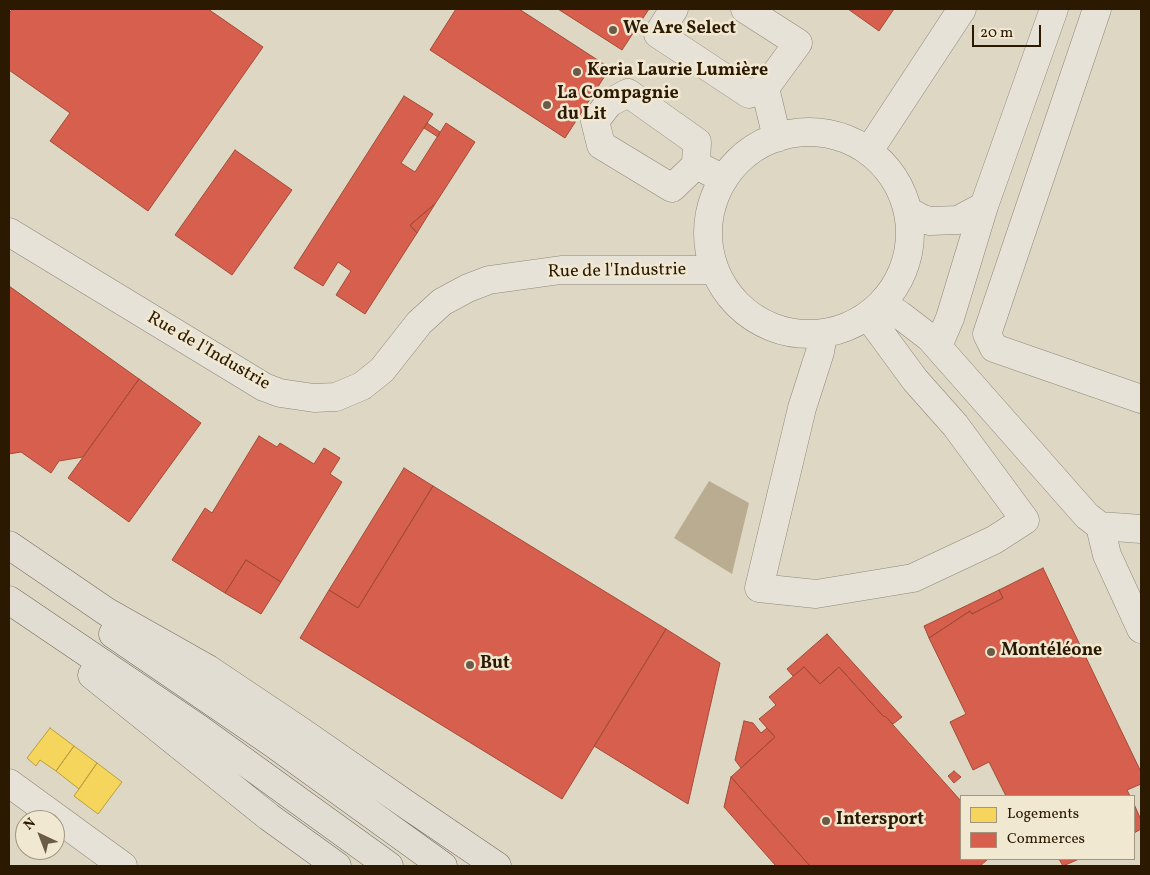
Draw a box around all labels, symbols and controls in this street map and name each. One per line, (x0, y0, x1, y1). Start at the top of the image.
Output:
scale bar (975, 15, 1044, 47)
place label: We Are Select (623, 19, 736, 41)
text: 20 m (980, 23, 1013, 44)
marker: We Are Select (607, 24, 619, 36)
place label: Keria Laurie Lumière (587, 61, 768, 83)
marker: Keria Laurie Lumière (571, 66, 583, 78)
place label: La Compagnie du Lit (557, 84, 679, 126)
marker: La Compagnie du Lit (541, 99, 553, 111)
street label: Rue de l'Industrie (548, 260, 686, 284)
street label: Rue de l'Industrie (143, 308, 273, 396)
place label: Montéléone (1001, 641, 1102, 663)
marker: Montéléone (985, 646, 997, 658)
place label: But (480, 654, 510, 676)
marker: But (464, 659, 476, 671)
legend (960, 795, 1135, 860)
text: Logements (1007, 804, 1079, 825)
north arrow (15, 810, 65, 860)
place label: Intersport (836, 810, 924, 832)
text: N (20, 814, 40, 835)
marker: Intersport (820, 815, 832, 827)
text: Commerces (1007, 829, 1085, 850)

